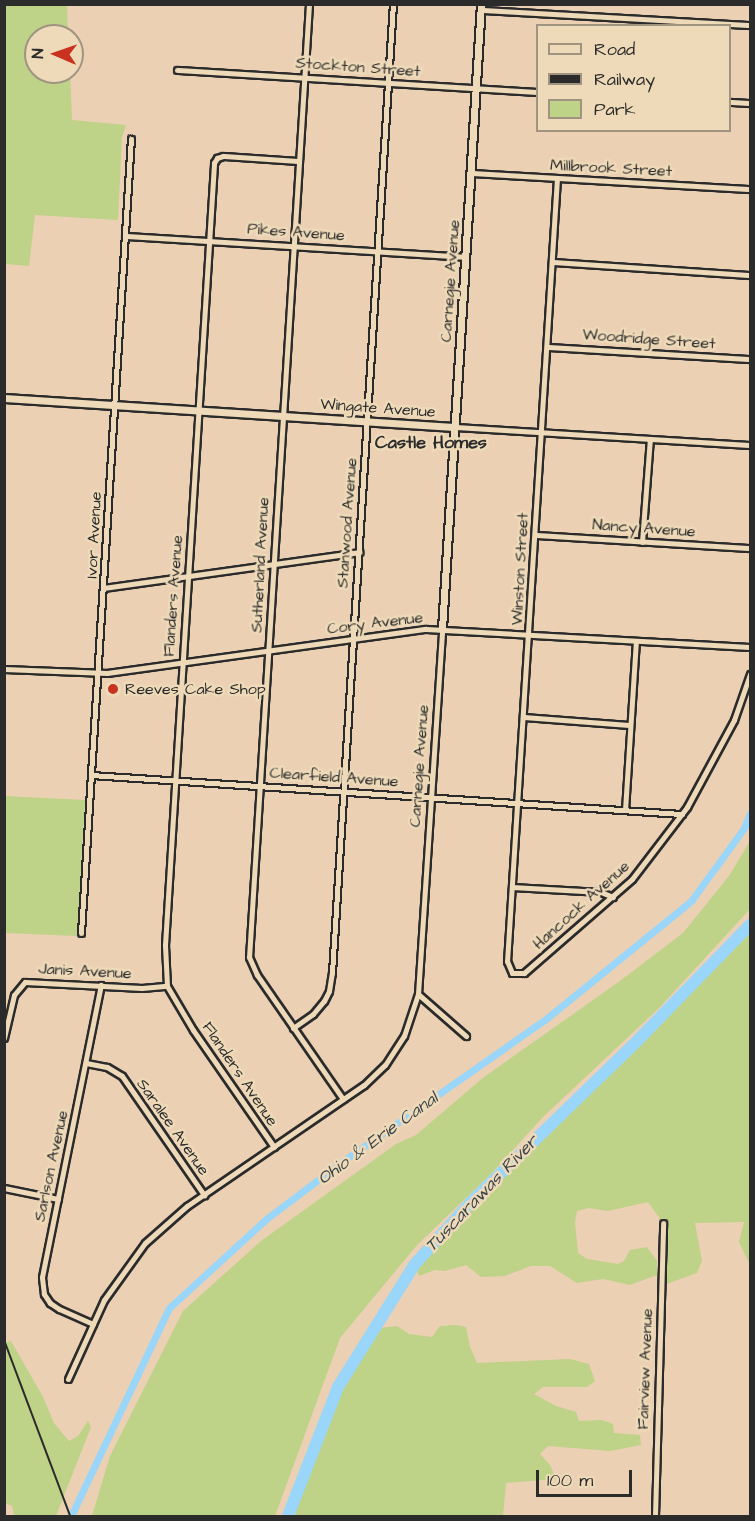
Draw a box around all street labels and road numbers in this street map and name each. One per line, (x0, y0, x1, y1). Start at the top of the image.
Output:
street label: Stockton Street (295, 53, 421, 81)
street label: Millbrook Street (550, 155, 672, 181)
street label: Pikes Avenue (247, 219, 345, 245)
street label: Carnegie Avenue (436, 219, 464, 343)
street label: Woodridge Street (582, 325, 716, 353)
street label: Wingate Avenue (320, 394, 436, 422)
street label: Stanwood Avenue (333, 457, 361, 589)
street label: Ivor Avenue (82, 491, 106, 579)
street label: Sutherland Avenue (247, 497, 273, 633)
street label: Winston Street (507, 512, 533, 626)
street label: Nancy Avenue (592, 515, 696, 541)
street label: Flanders Avenue (159, 535, 187, 657)
street label: Cory Avenue (326, 608, 424, 638)
street label: Carnegie Avenue (405, 704, 433, 828)
street label: Clearfield Avenue (269, 763, 399, 791)
street label: Hancock Avenue (529, 857, 633, 953)
street label: Janis Avenue (38, 959, 132, 983)
street label: Flanders Avenue (198, 1018, 282, 1130)
street label: Saralee Avenue (133, 1075, 213, 1179)
street label: Sarlson Avenue (30, 1109, 72, 1223)
street label: Fairview Avenue (633, 1308, 657, 1430)

